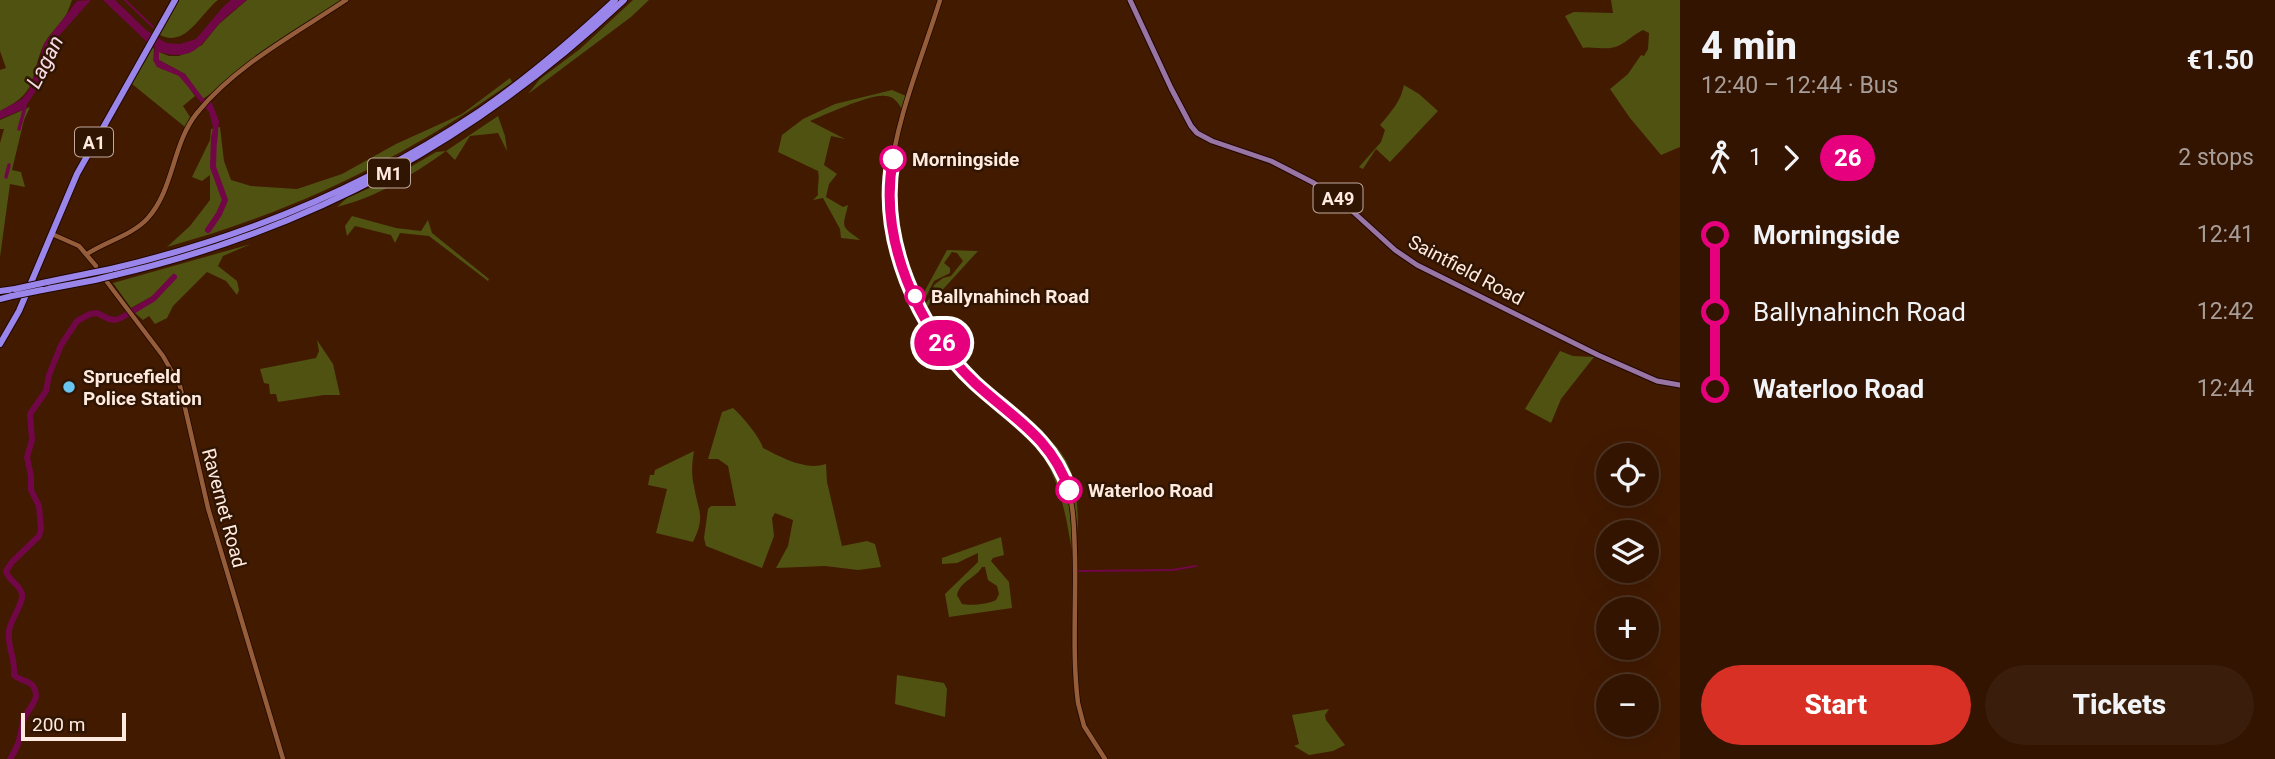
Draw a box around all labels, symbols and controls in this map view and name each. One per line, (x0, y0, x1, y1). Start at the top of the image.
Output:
text: 4 min (1701, 24, 1797, 68)
water label: Lagan (22, 32, 68, 92)
text: €1.50 (2187, 45, 2254, 75)
text: 12:40 – 12:44 · Bus (1701, 72, 1898, 99)
road number: A1 (75, 127, 113, 156)
icon: walk (1701, 139, 1739, 177)
icon: forward (1772, 139, 1810, 177)
text: 1 (1749, 144, 1762, 171)
text: 26 (1834, 144, 1861, 172)
text: 2 stops (2178, 144, 2254, 171)
marker: Morningside (880, 146, 906, 172)
place label: Morningside (912, 148, 1019, 171)
road number: M1 (368, 158, 410, 188)
road number: A49 (1314, 183, 1362, 212)
text: Morningside (1753, 220, 1900, 250)
text: 12:41 (2197, 221, 2254, 248)
street label: Saintfield Road (1404, 230, 1528, 310)
place label: Ballynahinch Road (931, 285, 1089, 308)
marker: Ballynahinch Road (905, 286, 925, 306)
text: Ballynahinch Road (1753, 297, 1966, 327)
text: 12:42 (2197, 298, 2254, 325)
line badge: 26 (911, 320, 974, 366)
text: 26 (928, 329, 956, 357)
place label: Sprucefield Police Station (83, 365, 202, 410)
text: Waterloo Road (1753, 374, 1924, 404)
text: 12:44 (2197, 375, 2254, 402)
marker: Sprucefield Police Station (61, 379, 77, 395)
map controls (1596, 443, 1659, 737)
button: locate (1596, 443, 1659, 506)
street label: Ravernet Road (197, 446, 251, 570)
marker: Waterloo Road (1056, 477, 1082, 503)
place label: Waterloo Road (1088, 479, 1213, 502)
button: layers (1596, 520, 1659, 583)
button: + (1596, 597, 1659, 660)
button: Start (1701, 665, 1971, 745)
button: Tickets (1985, 665, 2254, 745)
button: − (1596, 674, 1659, 737)
scale bar (21, 710, 126, 742)
text: 200 m (32, 713, 85, 736)

